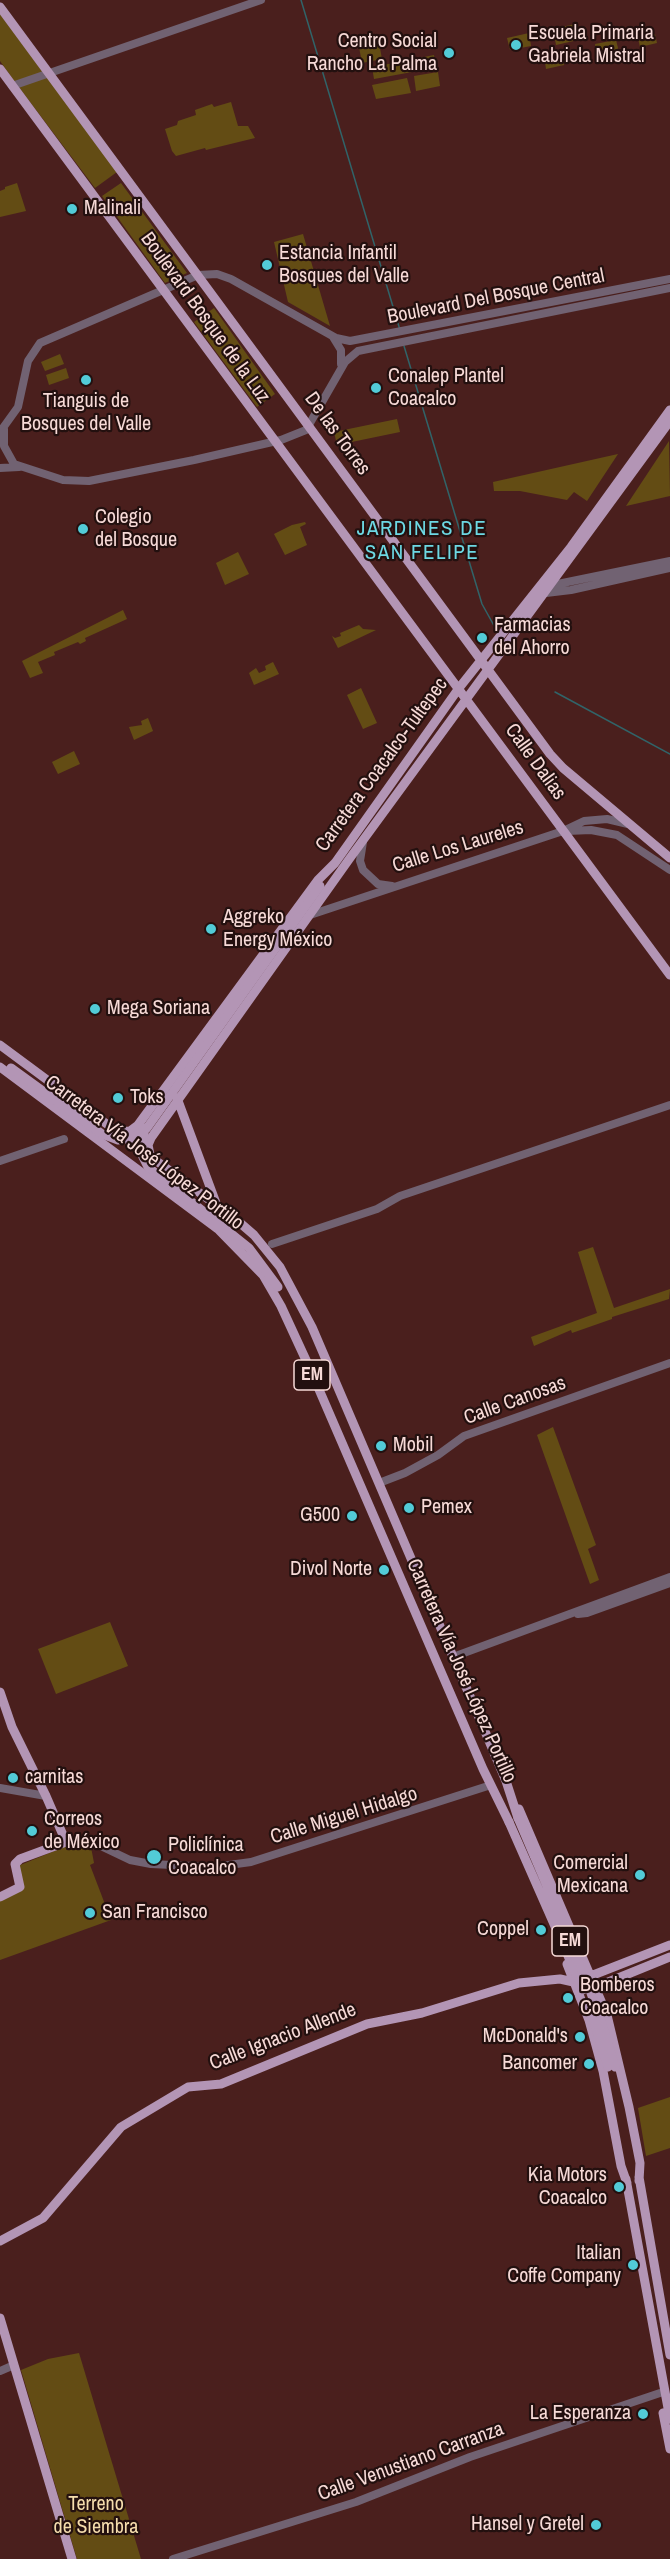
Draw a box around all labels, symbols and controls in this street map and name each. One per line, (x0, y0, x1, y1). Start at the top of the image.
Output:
place label: Escuela Primaria Gabriela Mistral (528, 22, 654, 69)
place label: Centro Social Rancho La Palma (307, 30, 437, 77)
marker: Escuela Primaria Gabriela Mistral (509, 38, 523, 52)
marker: Centro Social Rancho La Palma (442, 46, 456, 60)
place label: Malinali (84, 197, 141, 221)
marker: Malinali (65, 202, 79, 216)
street label: Boulevard Bosque de la Luz (135, 228, 275, 408)
place label: Estancia Infantil Bosques del Valle (279, 242, 409, 289)
marker: Estancia Infantil Bosques del Valle (260, 258, 274, 272)
street label: Boulevard Del Bosque Central (385, 264, 607, 330)
place label: Conalep Plantel Coacalco (388, 365, 504, 412)
marker: Tianguis de Bosques del Valle (79, 373, 93, 387)
marker: Conalep Plantel Coacalco (369, 381, 383, 395)
street label: De las Torres (299, 388, 375, 480)
place label: Tianguis de Bosques del Valle (21, 390, 151, 437)
place label: Colegio del Bosque (95, 506, 177, 553)
district label: JARDINES DE SAN FELIPE (357, 516, 487, 566)
marker: Colegio del Bosque (76, 522, 90, 536)
place label: Farmacias del Ahorro (494, 614, 571, 661)
marker: Farmacias del Ahorro (475, 631, 489, 645)
street label: Carretera Coacalco-Tultepec (311, 673, 453, 857)
street label: Calle Dalias (499, 719, 571, 805)
street label: Calle Los Laureles (390, 816, 526, 878)
place label: Aggreko Energy México (223, 906, 332, 953)
marker: Aggreko Energy México (204, 922, 218, 936)
place label: Mega Soriana (107, 997, 210, 1021)
marker: Mega Soriana (88, 1002, 102, 1016)
street label: Carretera Vía José López Portillo (40, 1071, 248, 1235)
place label: Toks (130, 1086, 164, 1110)
marker: Toks (111, 1091, 125, 1105)
road number: EM (294, 1360, 330, 1390)
street label: Calle Canosas (461, 1371, 569, 1431)
place label: Mobil (393, 1434, 433, 1458)
marker: Mobil (374, 1439, 388, 1453)
place label: Pemex (421, 1496, 472, 1520)
marker: Pemex (402, 1501, 416, 1515)
place label: G500 (300, 1504, 340, 1528)
marker: G500 (345, 1509, 359, 1523)
street label: Carretera Vía José López Portillo (401, 1555, 521, 1787)
place label: Divol Norte (290, 1558, 372, 1582)
marker: Divol Norte (377, 1563, 391, 1577)
place label: carnitas (25, 1766, 83, 1790)
marker: carnitas (6, 1771, 20, 1785)
street label: Calle Miguel Hidalgo (268, 1782, 420, 1850)
place label: Correos de México (44, 1808, 120, 1855)
marker: Correos de México (25, 1824, 39, 1838)
place label: Policlínica Coacalco (168, 1834, 244, 1881)
marker: Policlínica Coacalco (145, 1848, 163, 1866)
place label: Comercial Mexicana (553, 1852, 628, 1899)
marker: Comercial Mexicana (633, 1868, 647, 1882)
place label: San Francisco (102, 1901, 208, 1925)
marker: San Francisco (83, 1906, 97, 1920)
place label: Coppel (477, 1918, 529, 1942)
marker: Coppel (534, 1923, 548, 1937)
road number: EM (552, 1926, 588, 1956)
place label: Bomberos Coacalco (580, 1974, 655, 2021)
marker: Bomberos Coacalco (561, 1991, 575, 2005)
street label: Calle Ignacio Allende (206, 1998, 360, 2076)
place label: McDonald's (483, 2025, 568, 2049)
marker: McDonald's (573, 2030, 587, 2044)
place label: Bancomer (502, 2052, 577, 2076)
marker: Bancomer (582, 2057, 596, 2071)
place label: Kia Motors Coacalco (528, 2164, 607, 2211)
marker: Kia Motors Coacalco (612, 2180, 626, 2194)
place label: Italian Coffe Company (507, 2242, 621, 2289)
marker: Italian Coffe Company (626, 2258, 640, 2272)
place label: La Esperanza (530, 2402, 631, 2426)
marker: La Esperanza (636, 2407, 650, 2421)
street label: Calle Venustiano Carranza (315, 2417, 507, 2507)
park label: Terreno de Siembra (54, 2493, 138, 2540)
place label: Hansel y Gretel (471, 2513, 584, 2537)
marker: Hansel y Gretel (589, 2518, 603, 2532)

